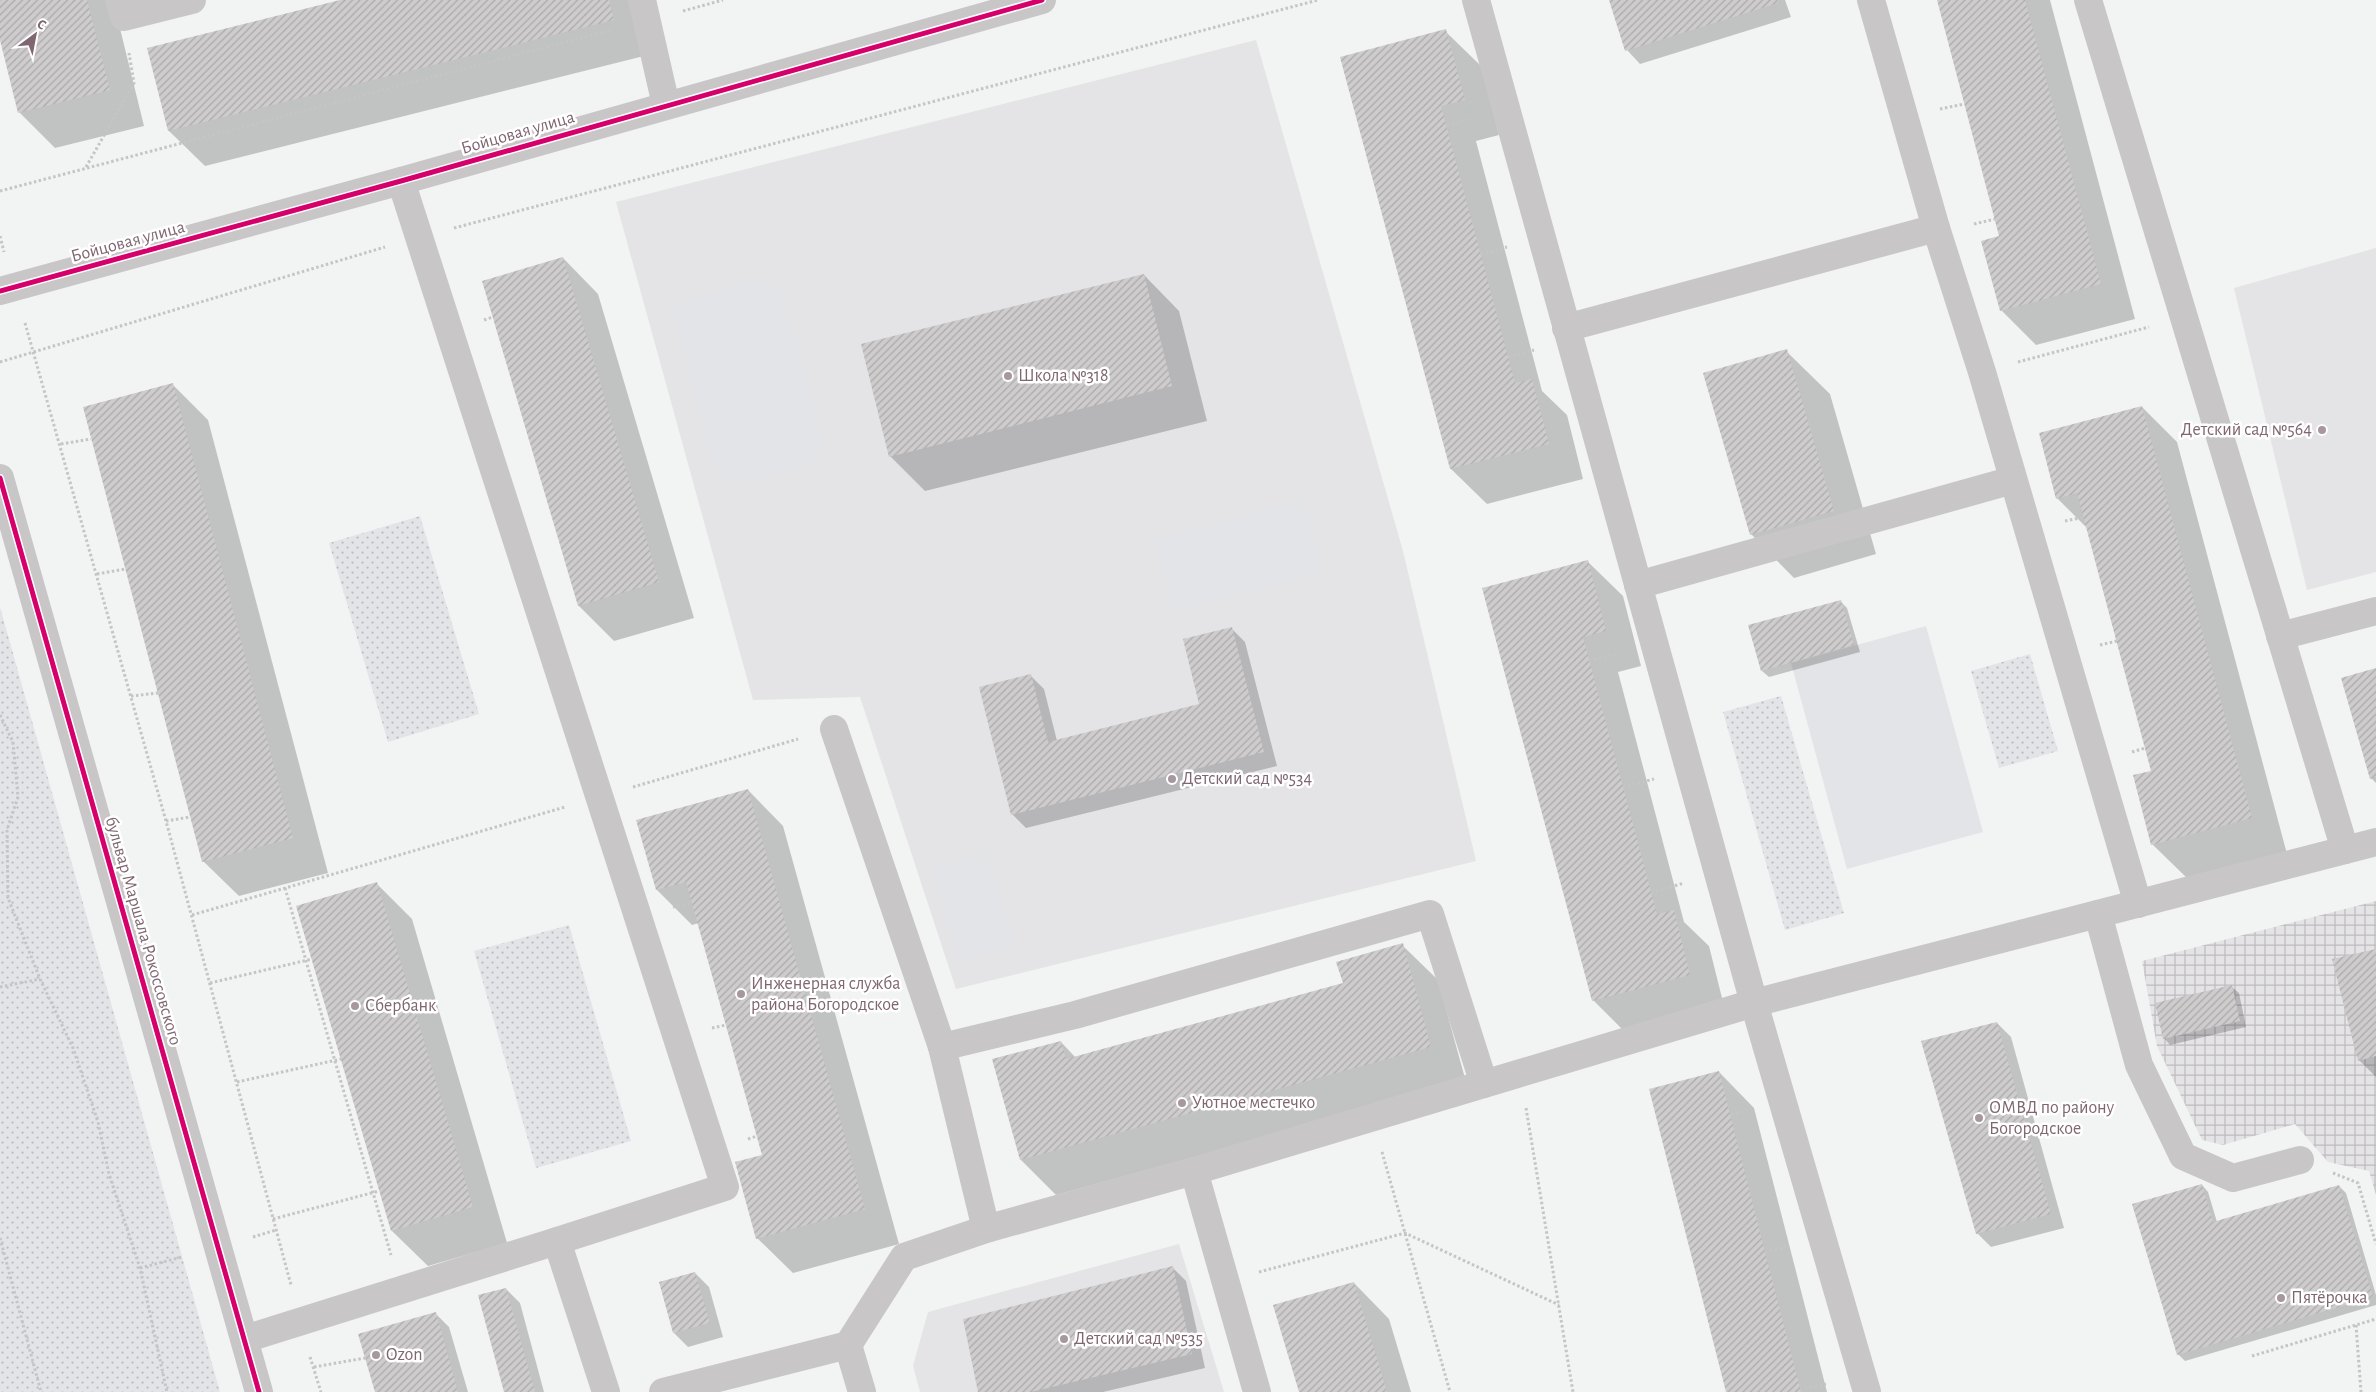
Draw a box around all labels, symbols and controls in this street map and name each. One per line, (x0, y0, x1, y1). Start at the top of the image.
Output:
north arrow (10, 10, 60, 60)
text: С (34, 17, 49, 33)
street label: Бойцовая улица (459, 108, 577, 158)
street label: Бойцовая улица (69, 218, 187, 266)
place label: Школа №318 (1018, 367, 1109, 385)
marker: Школа №318 (1002, 370, 1014, 382)
place label: Детский сад №564 (2181, 421, 2312, 439)
marker: Детский сад №564 (2316, 424, 2328, 436)
place label: Детский сад №534 (1182, 770, 1313, 788)
marker: Детский сад №534 (1166, 773, 1178, 785)
street label: бульвар Маршала Рокоссовского (102, 815, 185, 1047)
place label: Инженерная служба района Богородское (751, 974, 901, 1014)
marker: Инженерная служба района Богородское (735, 988, 747, 1000)
place label: Сбербанк (365, 996, 437, 1015)
marker: Сбербанк (349, 1000, 361, 1012)
place label: Уютное местечко (1192, 1094, 1315, 1112)
marker: Уютное местечко (1176, 1097, 1188, 1109)
place label: ОМВД по району Богородское (1989, 1099, 2114, 1138)
marker: ОМВД по району Богородское (1973, 1112, 1985, 1124)
place label: Пятёрочка (2291, 1289, 2368, 1307)
marker: Пятёрочка (2275, 1292, 2287, 1304)
place label: Детский сад №535 (1074, 1330, 1203, 1348)
marker: Детский сад №535 (1058, 1333, 1070, 1345)
place label: Ozon (386, 1346, 423, 1364)
marker: Ozon (370, 1349, 382, 1361)

